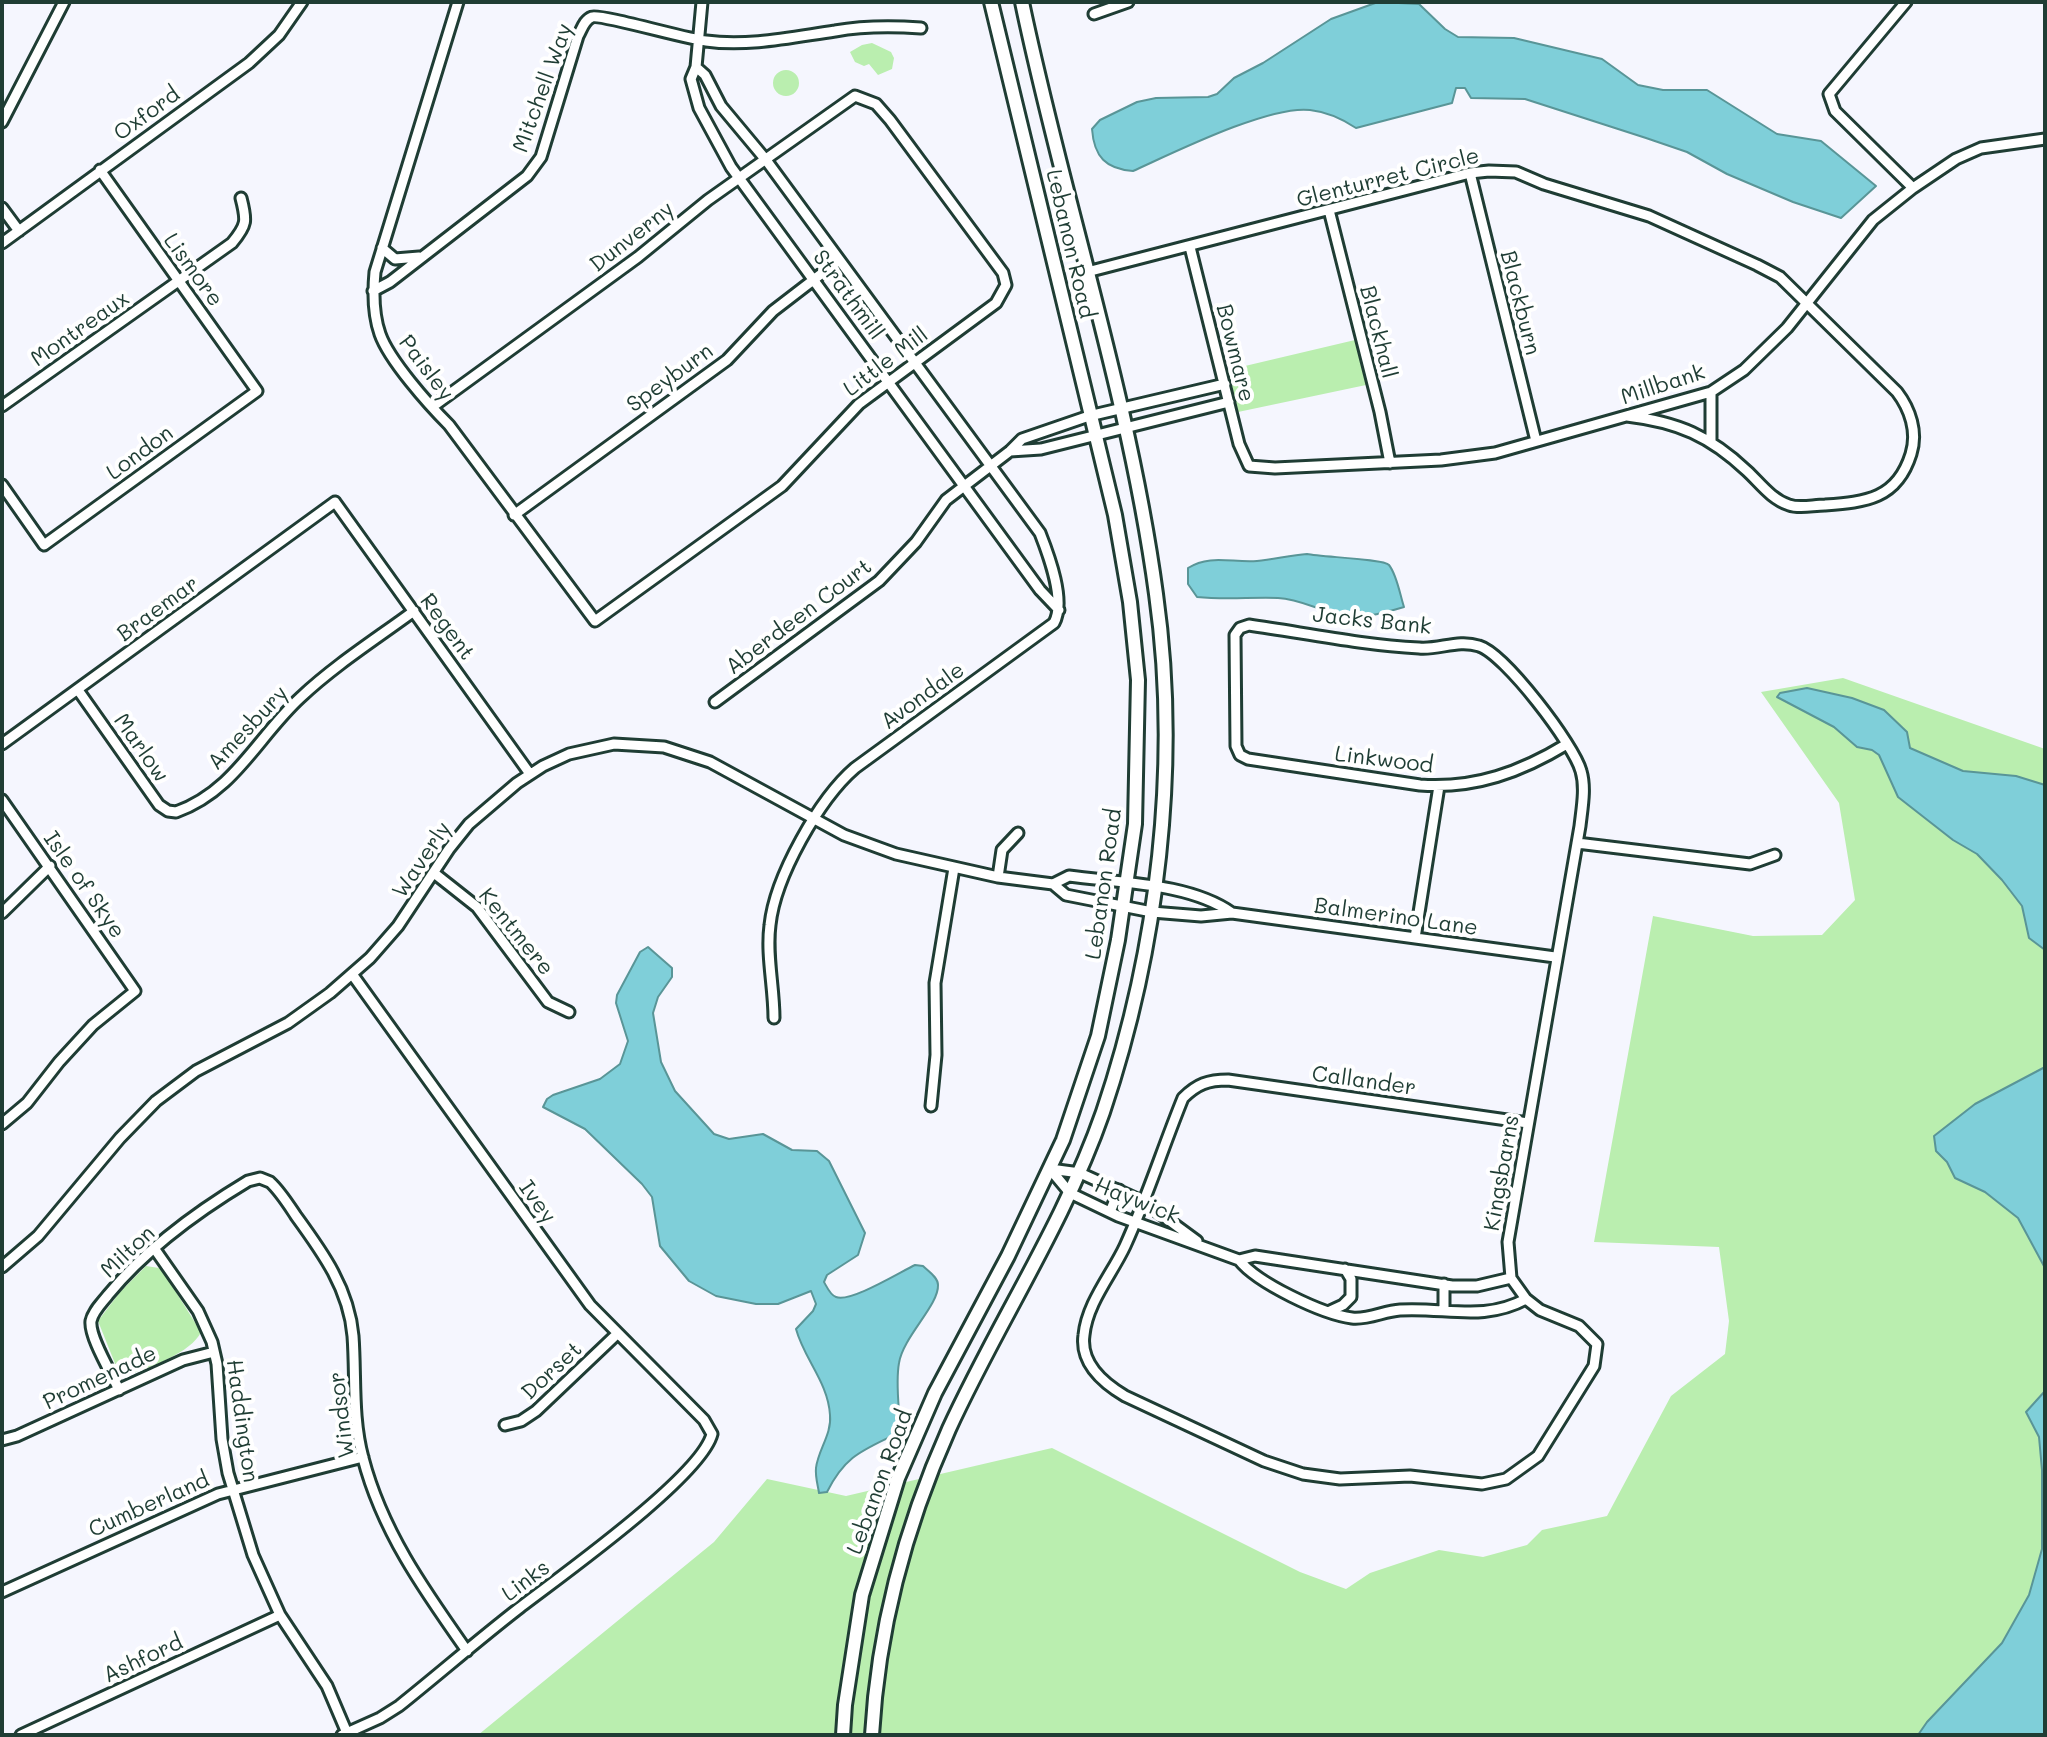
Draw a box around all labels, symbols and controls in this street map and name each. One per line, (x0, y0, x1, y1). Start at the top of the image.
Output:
street label: Mitchell Way (507, 20, 579, 156)
street label: Oxford (109, 81, 185, 147)
street label: Glenturret Circle (1294, 143, 1482, 213)
street label: Lebanon Road (1040, 167, 1100, 321)
street label: Dunverny (585, 196, 679, 278)
street label: Lismore (158, 228, 228, 312)
street label: Strathmill (807, 245, 889, 345)
street label: Blackburn (1494, 248, 1546, 358)
street label: Blackhall (1354, 283, 1402, 381)
street label: Montreaux (26, 285, 134, 373)
street label: Bowmare (1210, 301, 1260, 405)
street label: Little Mill (838, 322, 934, 402)
street label: Paisley (393, 330, 459, 406)
street label: Speyburn (622, 338, 718, 418)
street label: Millbank (1618, 359, 1708, 411)
street label: London (102, 420, 178, 486)
street label: Aberdeen Court (721, 554, 877, 680)
street label: Braemar (112, 571, 204, 647)
street label: Regent (414, 589, 480, 665)
street label: Jacks Bank (1311, 602, 1433, 640)
street label: Avondale (876, 657, 970, 735)
street label: Amesbury (202, 680, 294, 776)
street label: Marlow (108, 709, 174, 787)
street label: Linkwood (1333, 741, 1435, 779)
street label: Lebanon Road (1080, 807, 1128, 961)
street label: Waverly (387, 817, 457, 903)
street label: Isle of Skye (38, 827, 130, 943)
street label: Kentmere (473, 883, 559, 981)
street label: Balmerino Lane (1312, 892, 1480, 942)
street label: Callander (1310, 1061, 1418, 1101)
street label: Kingsbarns (1479, 1113, 1525, 1233)
street label: Haywick (1091, 1172, 1183, 1230)
street label: Ivey (513, 1175, 561, 1229)
street label: Milton (95, 1220, 161, 1284)
street label: Dorset (516, 1336, 588, 1406)
street label: Promenade (39, 1340, 161, 1416)
street label: Haddington (220, 1358, 264, 1484)
street label: Windsor (324, 1370, 360, 1460)
street label: Lebanon Road (842, 1406, 918, 1558)
street label: Cumberland (85, 1467, 213, 1543)
street label: Links (497, 1555, 555, 1607)
street label: Ashford (99, 1629, 187, 1689)

